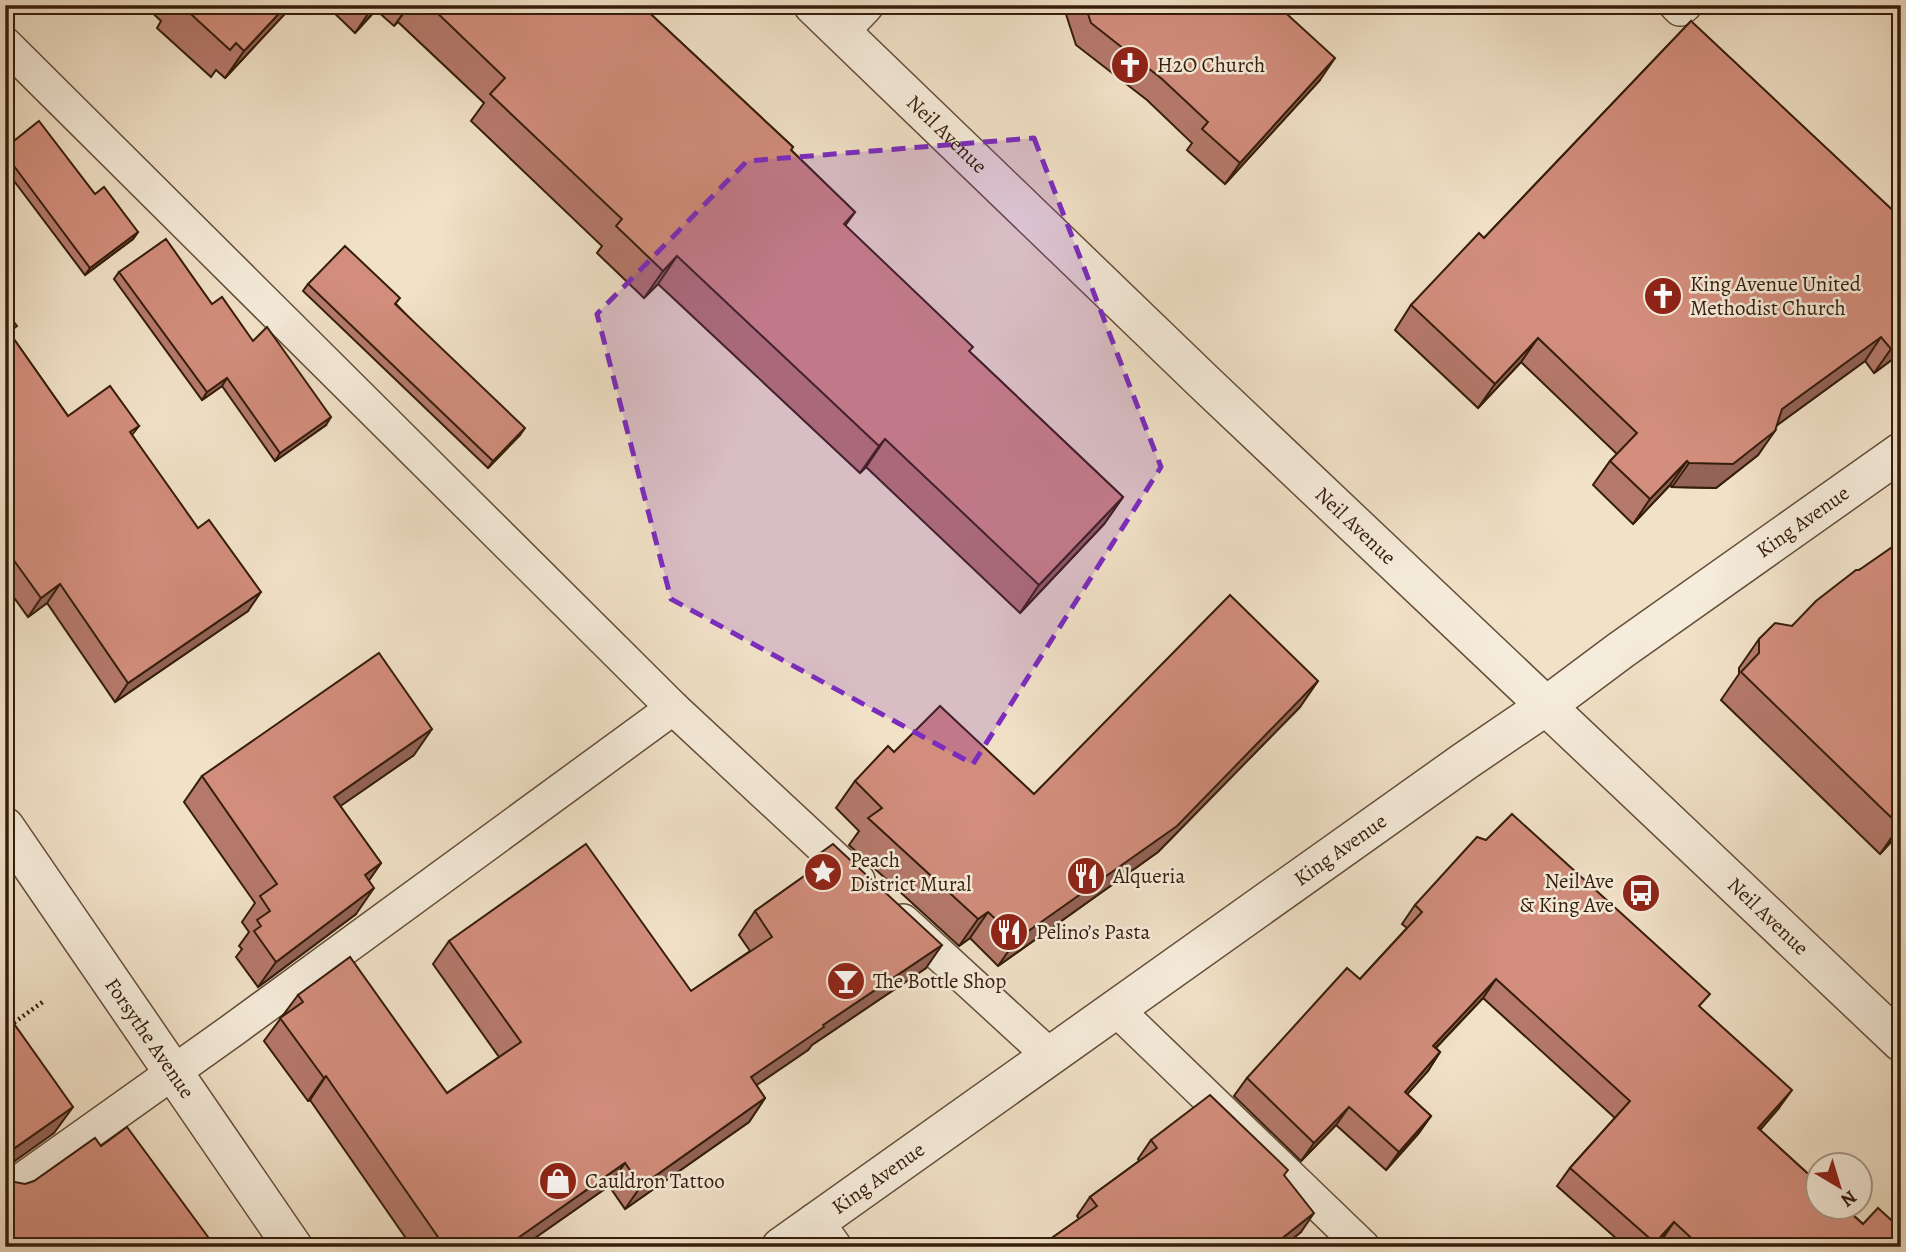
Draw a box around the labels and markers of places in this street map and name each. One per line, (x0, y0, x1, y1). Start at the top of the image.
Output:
church icon: H2O Church (1109, 44, 1151, 86)
place label: H2O Church (1157, 51, 1265, 79)
place label: King Avenue United Methodist Church (1690, 270, 1862, 322)
church icon: King Avenue United Methodist Church (1642, 275, 1684, 317)
place label: Peach District Mural (850, 846, 972, 898)
place icon: Peach District Mural (802, 851, 844, 893)
restaurant icon: Alqueria (1065, 855, 1107, 897)
place label: Alqueria (1112, 862, 1186, 890)
place label: Neil Ave & King Ave (1520, 867, 1614, 919)
bus stop icon: Neil Ave & King Ave (1620, 872, 1662, 914)
restaurant icon: Pelino’s Pasta (988, 911, 1030, 953)
place label: Pelino’s Pasta (1036, 918, 1150, 946)
bar icon: The Bottle Shop (825, 960, 867, 1002)
place label: The Bottle Shop (873, 967, 1006, 995)
shop icon: Cauldron Tattoo (537, 1160, 579, 1202)
place label: Cauldron Tattoo (585, 1167, 725, 1195)

